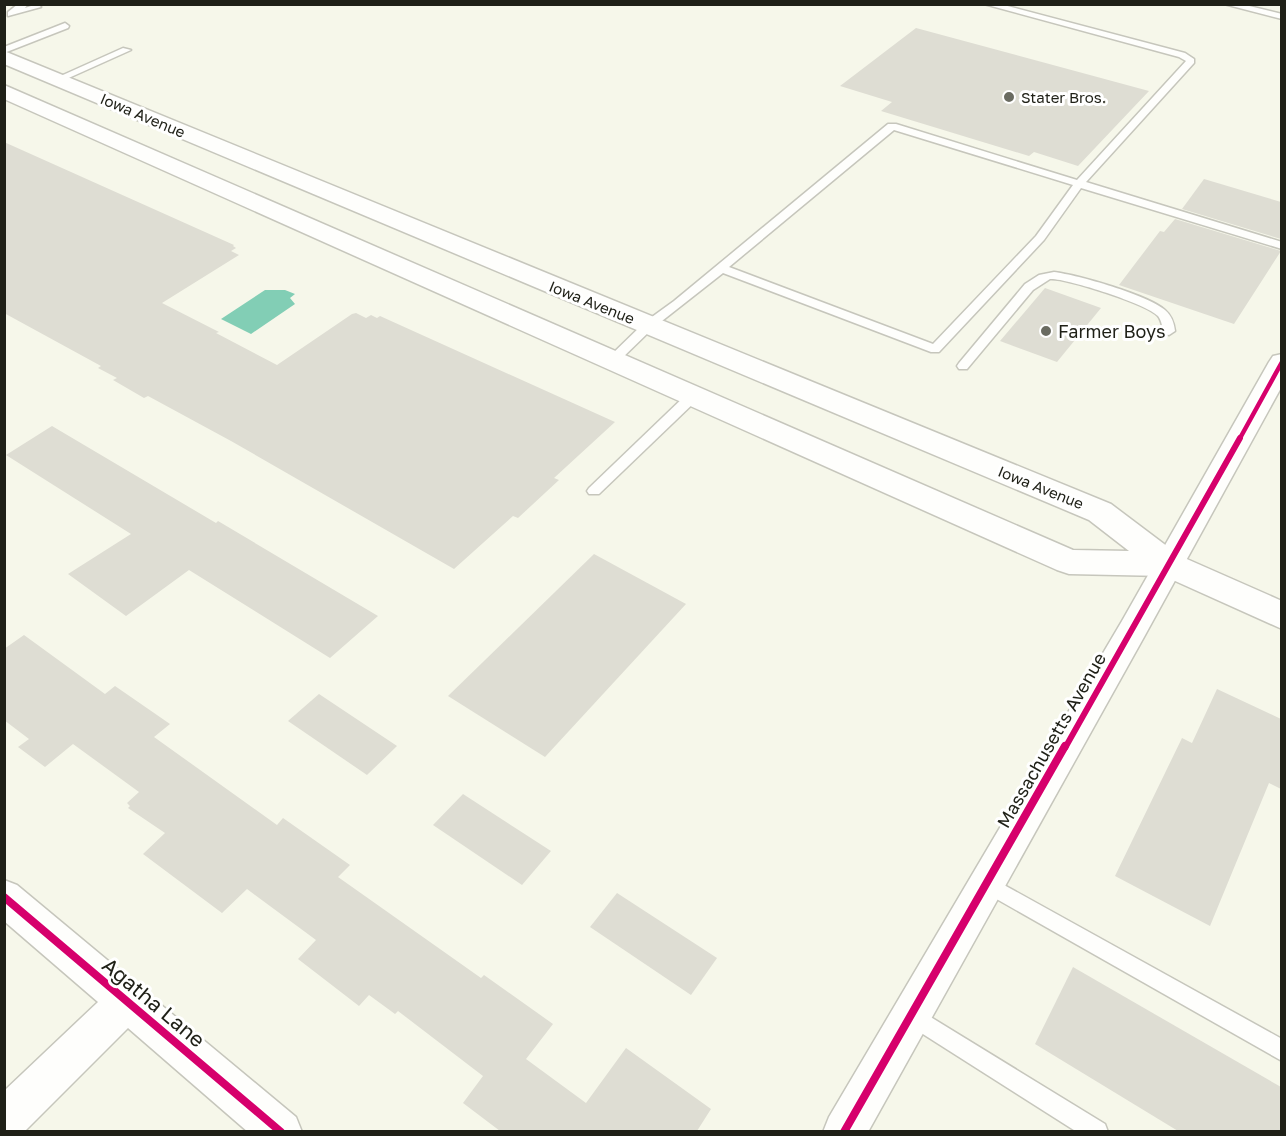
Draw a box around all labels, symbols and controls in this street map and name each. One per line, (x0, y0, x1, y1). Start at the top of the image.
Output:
place label: Stater Bros. (1021, 88, 1106, 106)
street label: Iowa Avenue (98, 89, 188, 141)
marker: Stater Bros. (1002, 90, 1016, 104)
street label: Iowa Avenue (547, 277, 638, 327)
place label: Farmer Boys (1058, 320, 1166, 342)
marker: Farmer Boys (1039, 324, 1053, 338)
street label: Iowa Avenue (996, 462, 1087, 512)
street label: Massachusetts Avenue (992, 649, 1110, 831)
street label: Agatha Lane (97, 952, 211, 1052)

